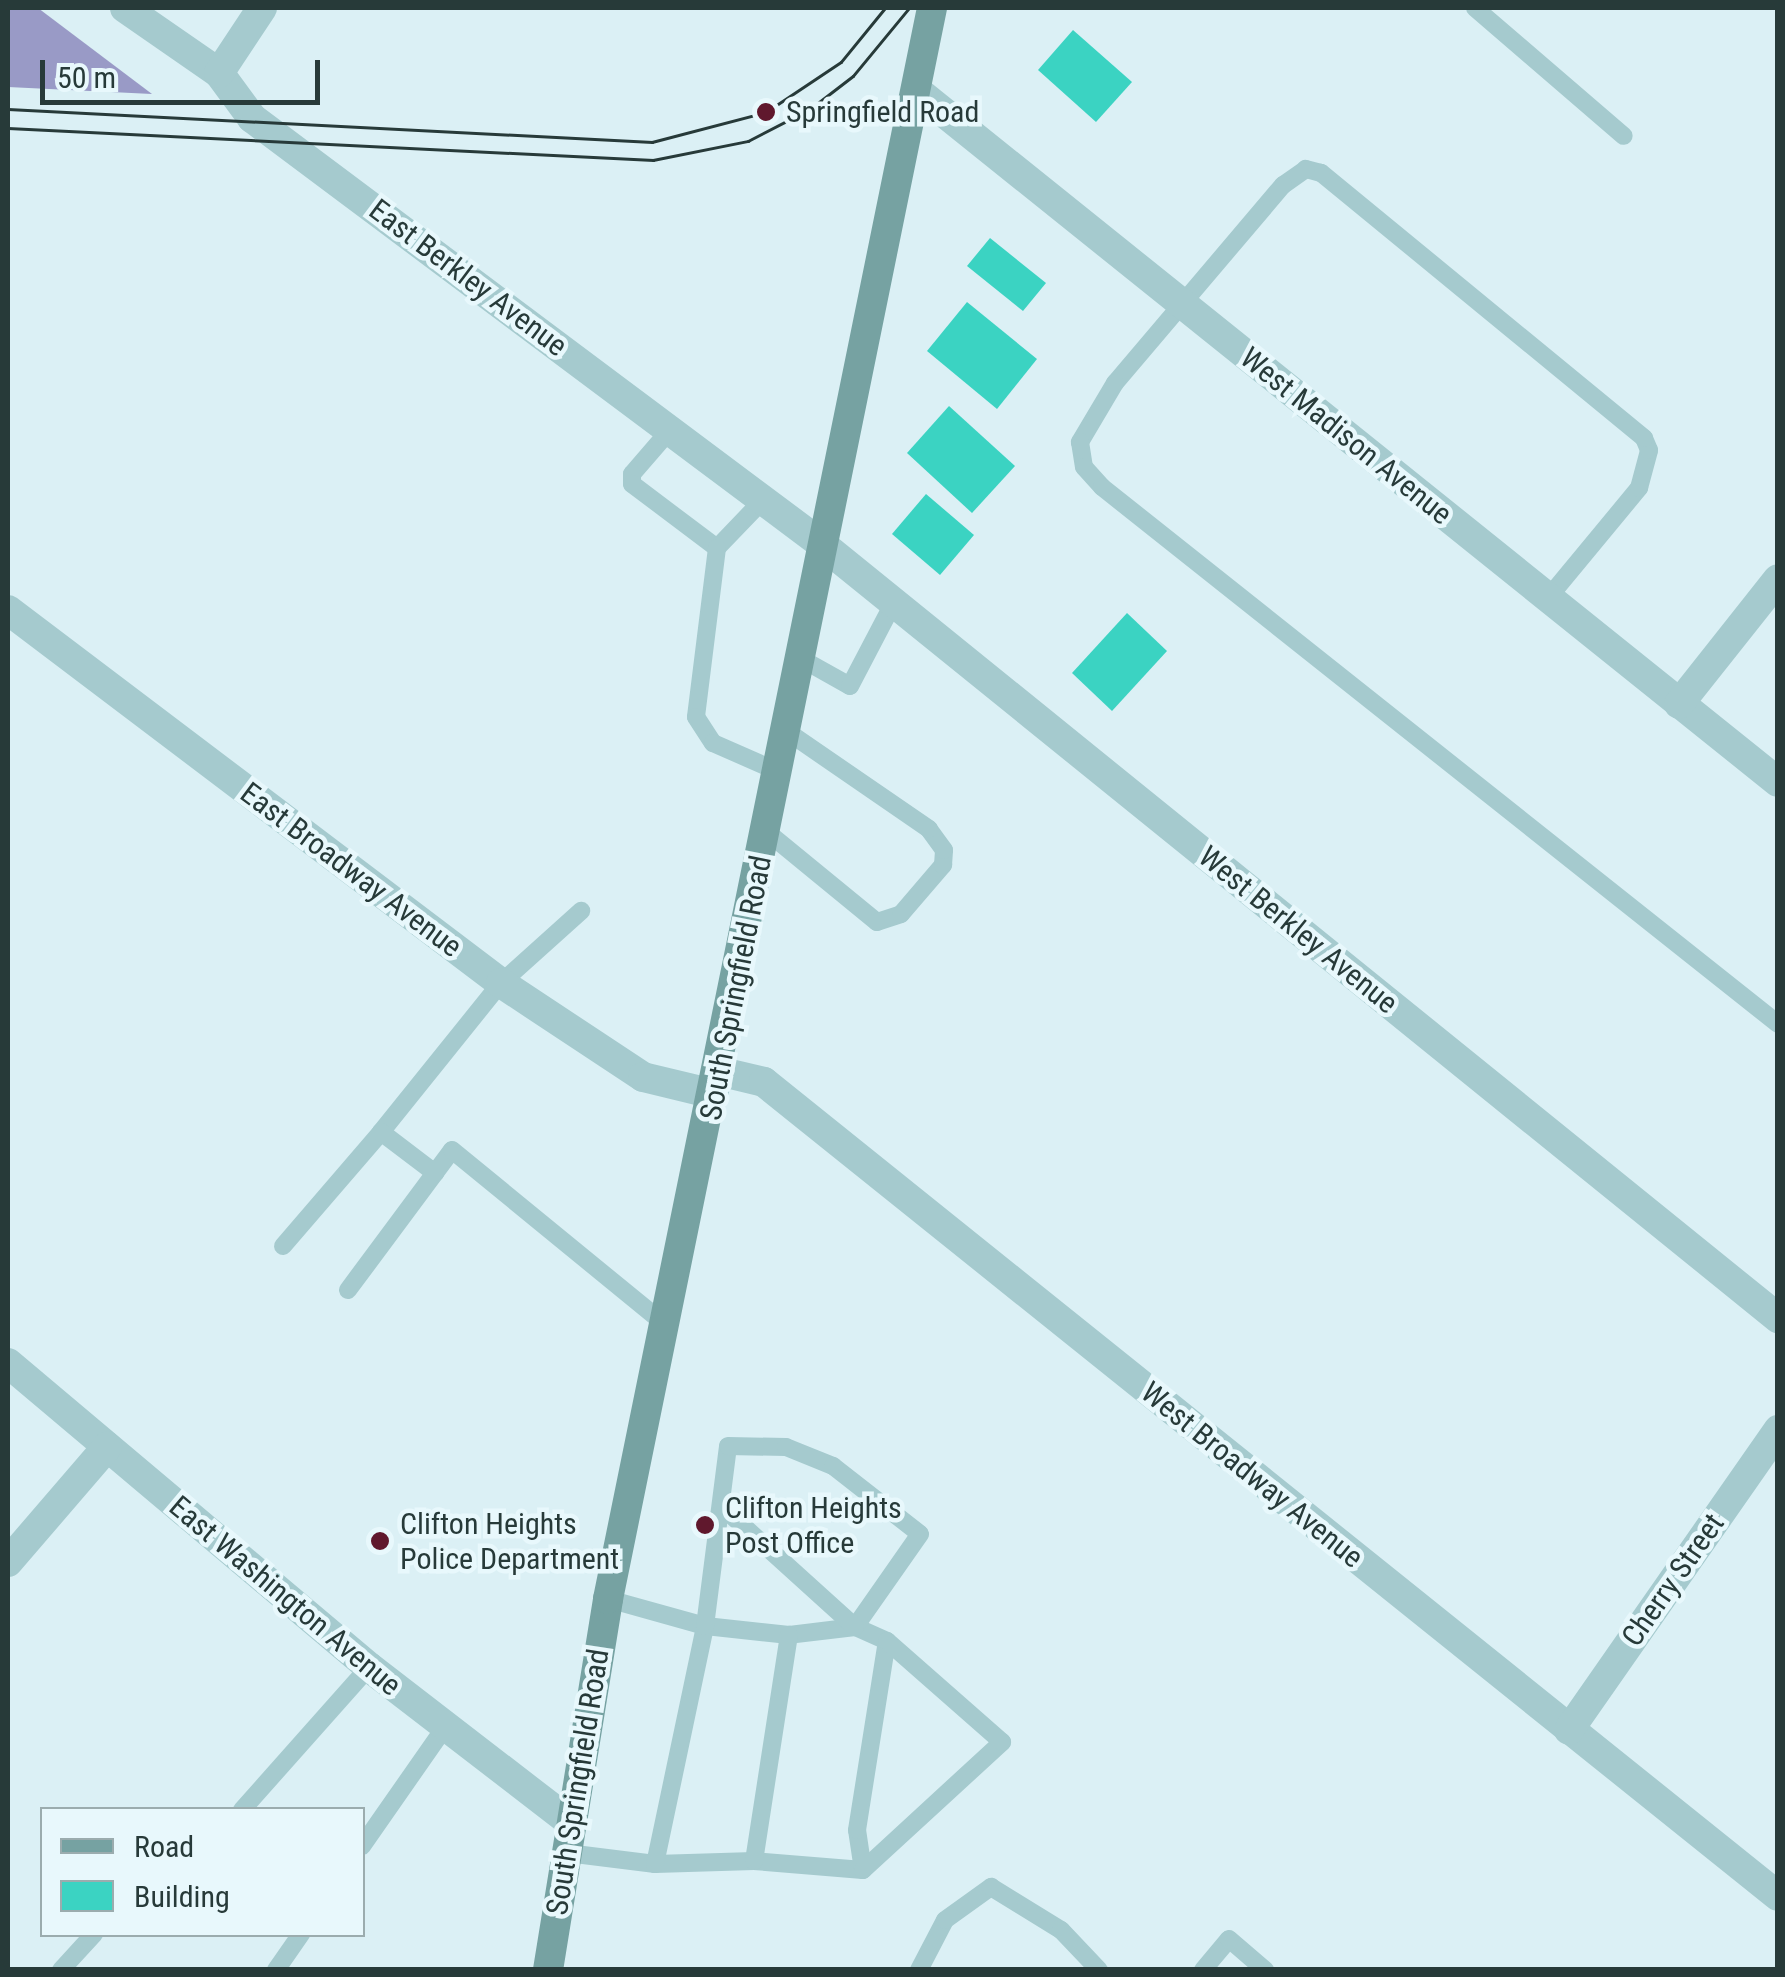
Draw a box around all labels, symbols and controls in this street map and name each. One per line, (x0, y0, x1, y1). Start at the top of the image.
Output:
scale bar (45, 40, 325, 102)
text: 50 m (57, 60, 116, 95)
place label: Springfield Road (786, 94, 979, 130)
marker: Springfield Road (755, 101, 777, 123)
street label: East Berkley Avenue (362, 192, 574, 364)
street label: West Madison Avenue (1233, 340, 1459, 532)
street label: East Broadway Avenue (233, 775, 469, 965)
street label: West Berkley Avenue (1191, 839, 1405, 1021)
street label: South Springfield Road (693, 853, 779, 1123)
street label: West Broadway Avenue (1134, 1375, 1370, 1575)
street label: East Washington Avenue (162, 1489, 408, 1703)
place label: Clifton Heights Post Office (725, 1490, 902, 1560)
place label: Clifton Heights Police Department (400, 1506, 619, 1576)
street label: Cherry Street (1614, 1507, 1732, 1653)
marker: Clifton Heights Post Office (694, 1514, 716, 1536)
marker: Clifton Heights Police Department (369, 1530, 391, 1552)
street label: South Springfield Road (539, 1646, 617, 1918)
legend (40, 1807, 365, 1937)
text: Road (134, 1829, 194, 1864)
text: Building (134, 1879, 230, 1914)

